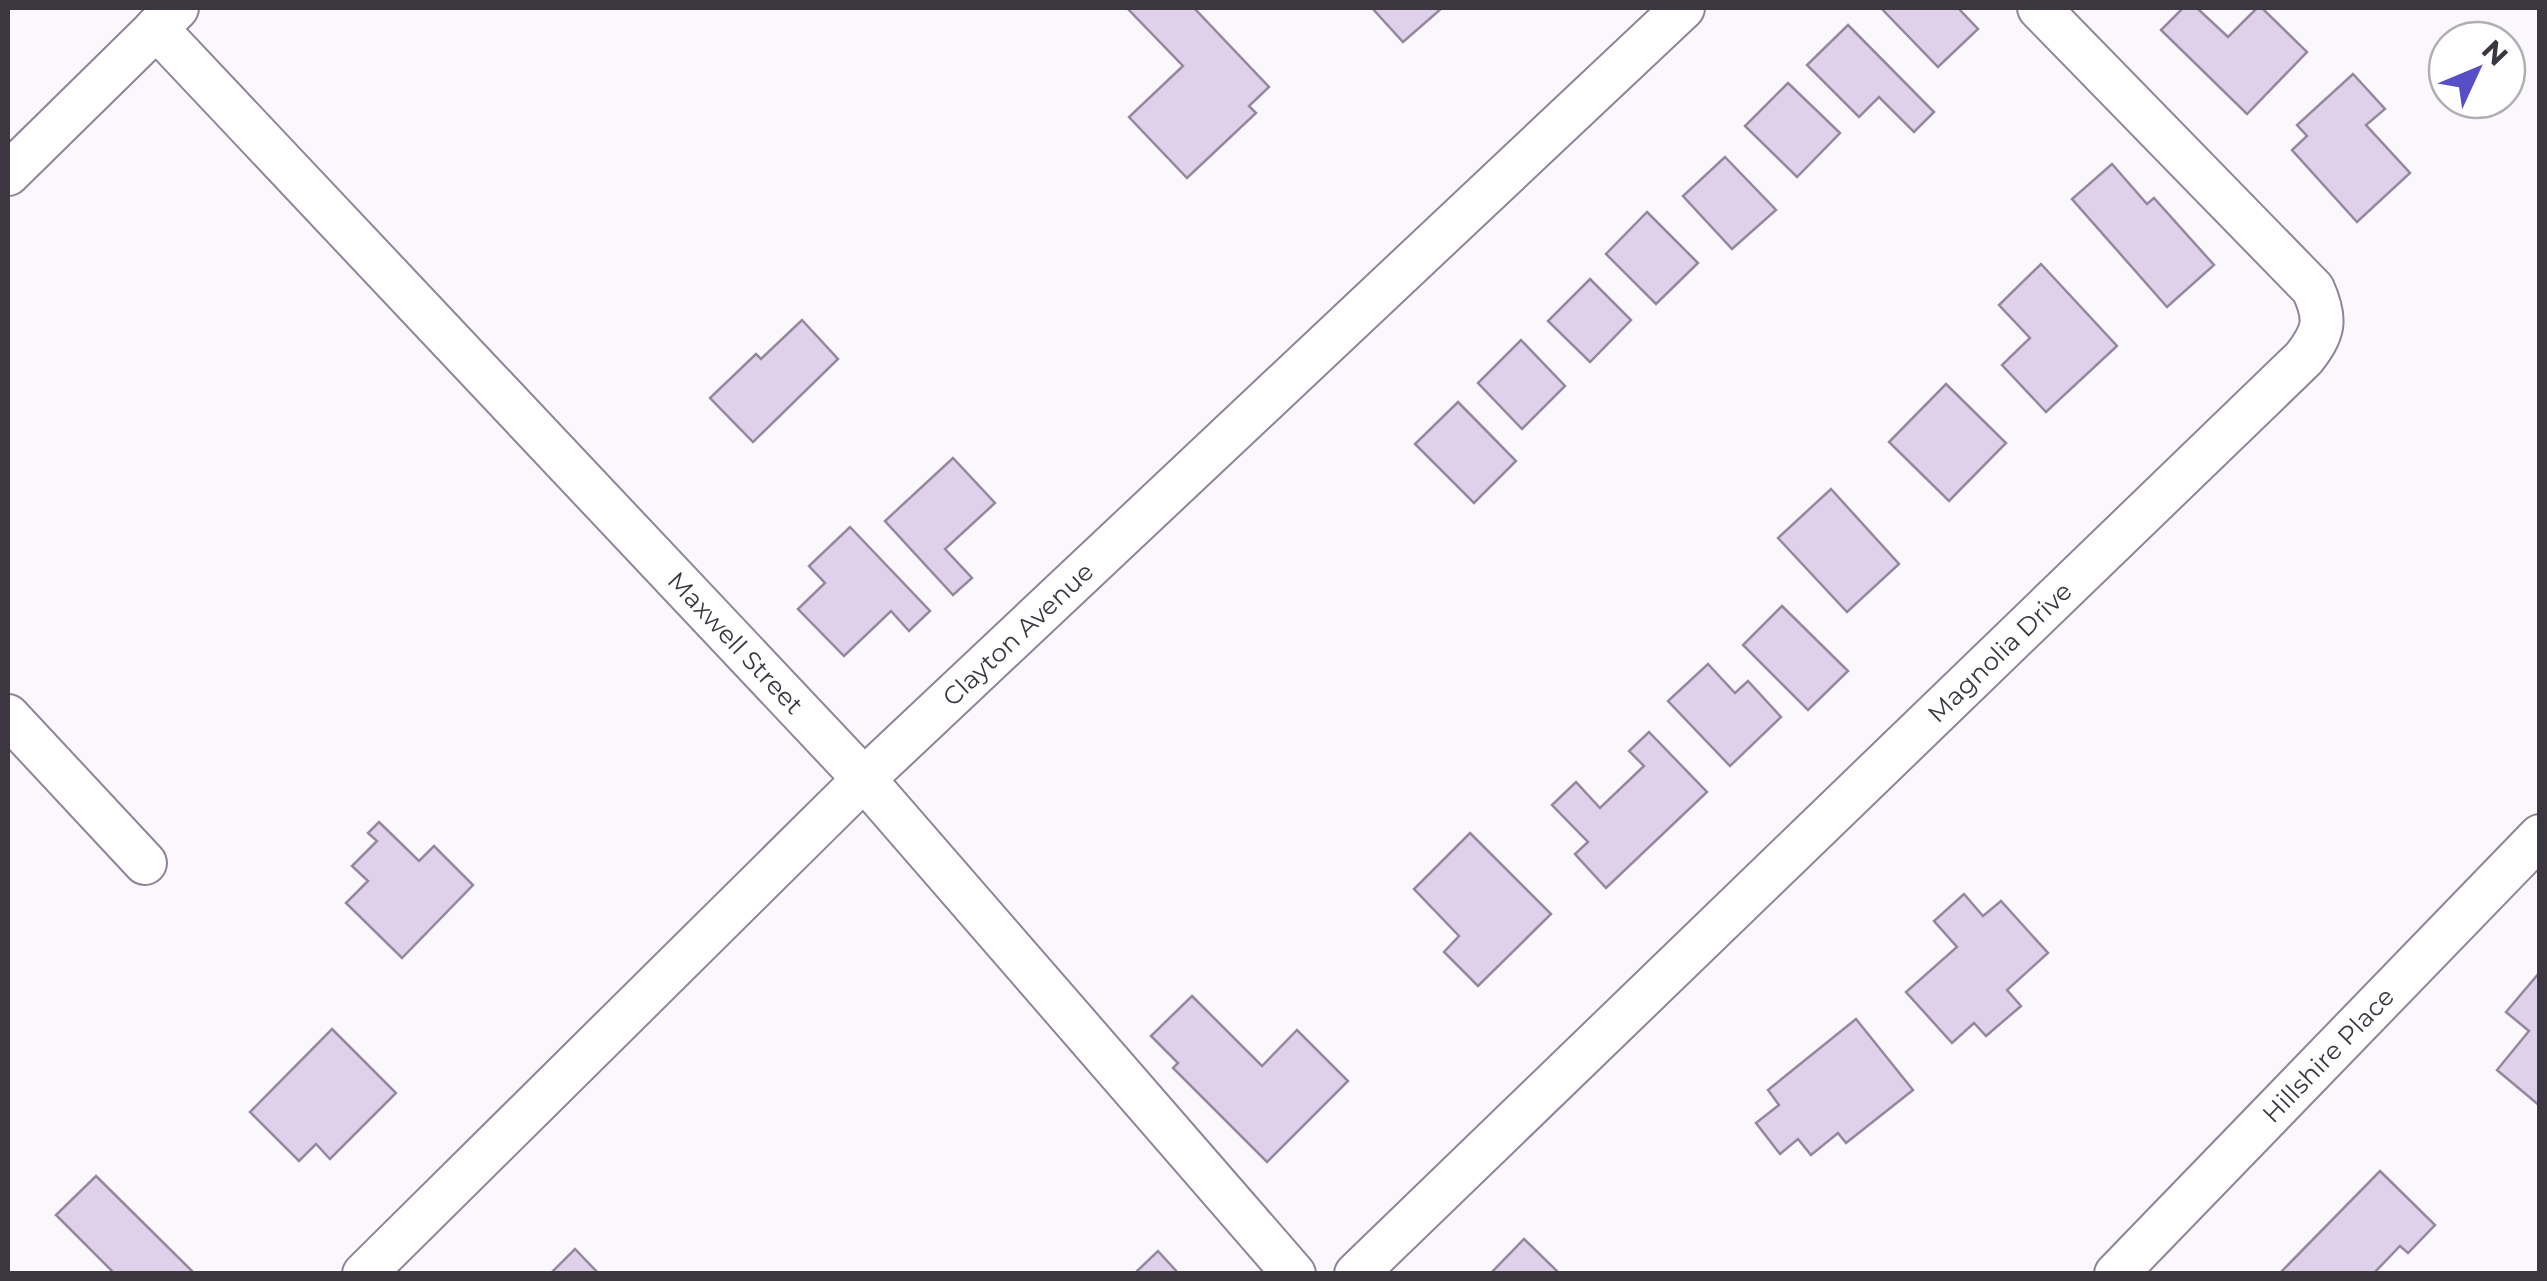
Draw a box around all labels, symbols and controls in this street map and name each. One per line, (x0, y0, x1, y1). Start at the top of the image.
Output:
north arrow (2427, 20, 2527, 120)
text: N (2475, 33, 2515, 73)
street label: Clayton Avenue (936, 556, 1099, 712)
street label: Maxwell Street (662, 566, 810, 720)
street label: Magnolia Drive (1921, 576, 2078, 728)
street label: Hillshire Place (2256, 981, 2400, 1129)

